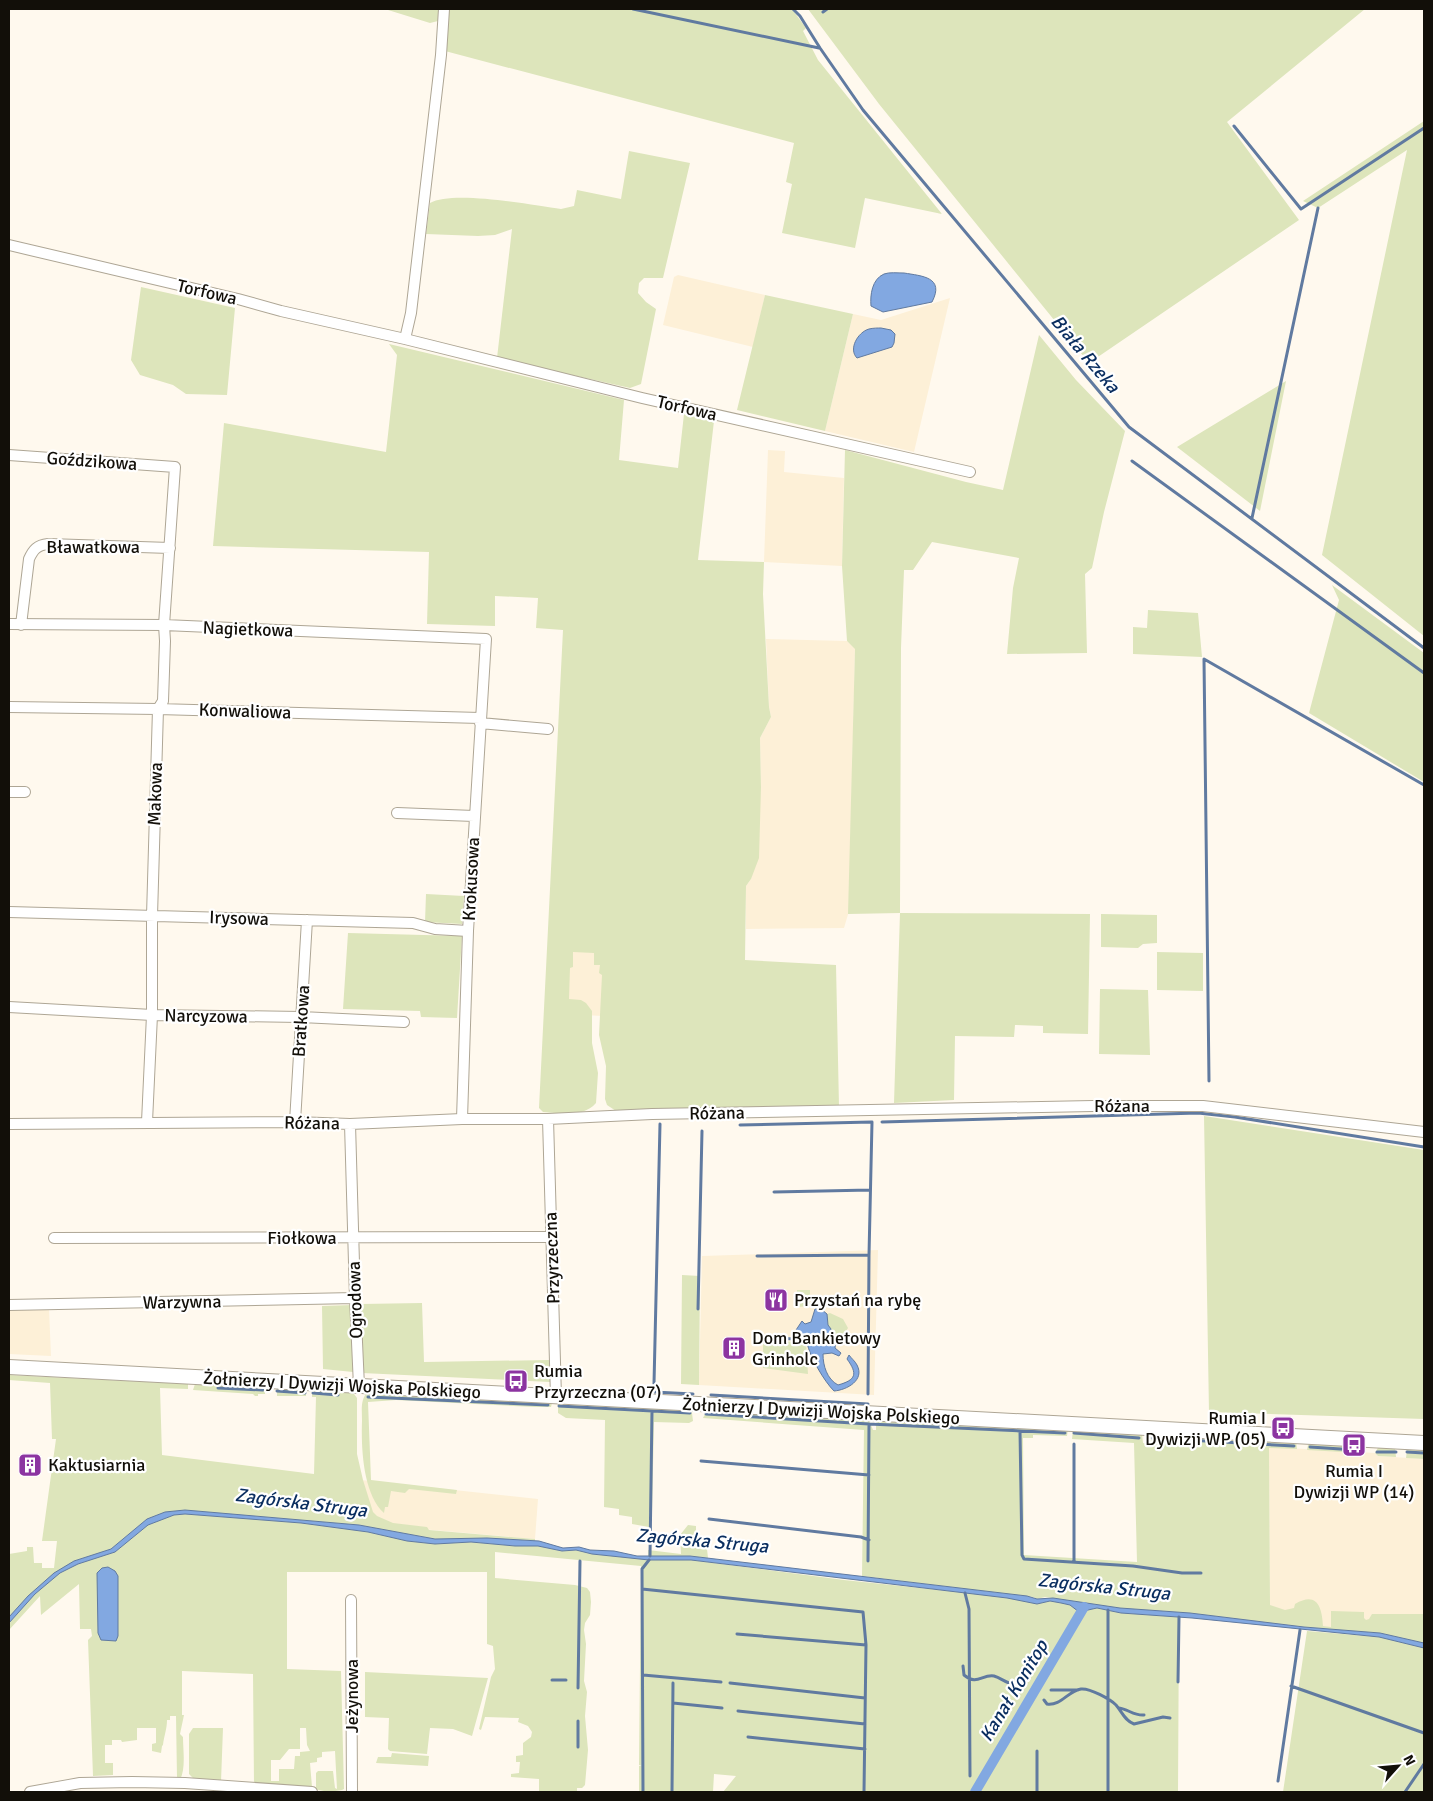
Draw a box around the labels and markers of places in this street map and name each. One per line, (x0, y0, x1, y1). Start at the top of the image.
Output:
restaurant icon: Przystań na rybę (763, 1287, 789, 1313)
place label: Przystań na rybę (794, 1289, 921, 1311)
place label: Dom Bankietowy Grinholc (752, 1327, 881, 1370)
building icon: Dom Bankietowy Grinholc (721, 1335, 747, 1361)
place label: Rumia Przyrzeczna (07) (534, 1360, 662, 1403)
bus stop icon: Rumia Przyrzeczna (07) (503, 1368, 529, 1394)
place label: Rumia I Dywizji WP (05) (1145, 1407, 1266, 1450)
bus stop icon: Rumia I Dywizji WP (05) (1270, 1415, 1296, 1441)
bus stop icon: Rumia I Dywizji WP (14) (1341, 1432, 1367, 1458)
building icon: Kaktusiarnia (17, 1452, 43, 1478)
place label: Kaktusiarnia (48, 1454, 145, 1476)
place label: Rumia I Dywizji WP (14) (1294, 1460, 1414, 1503)

